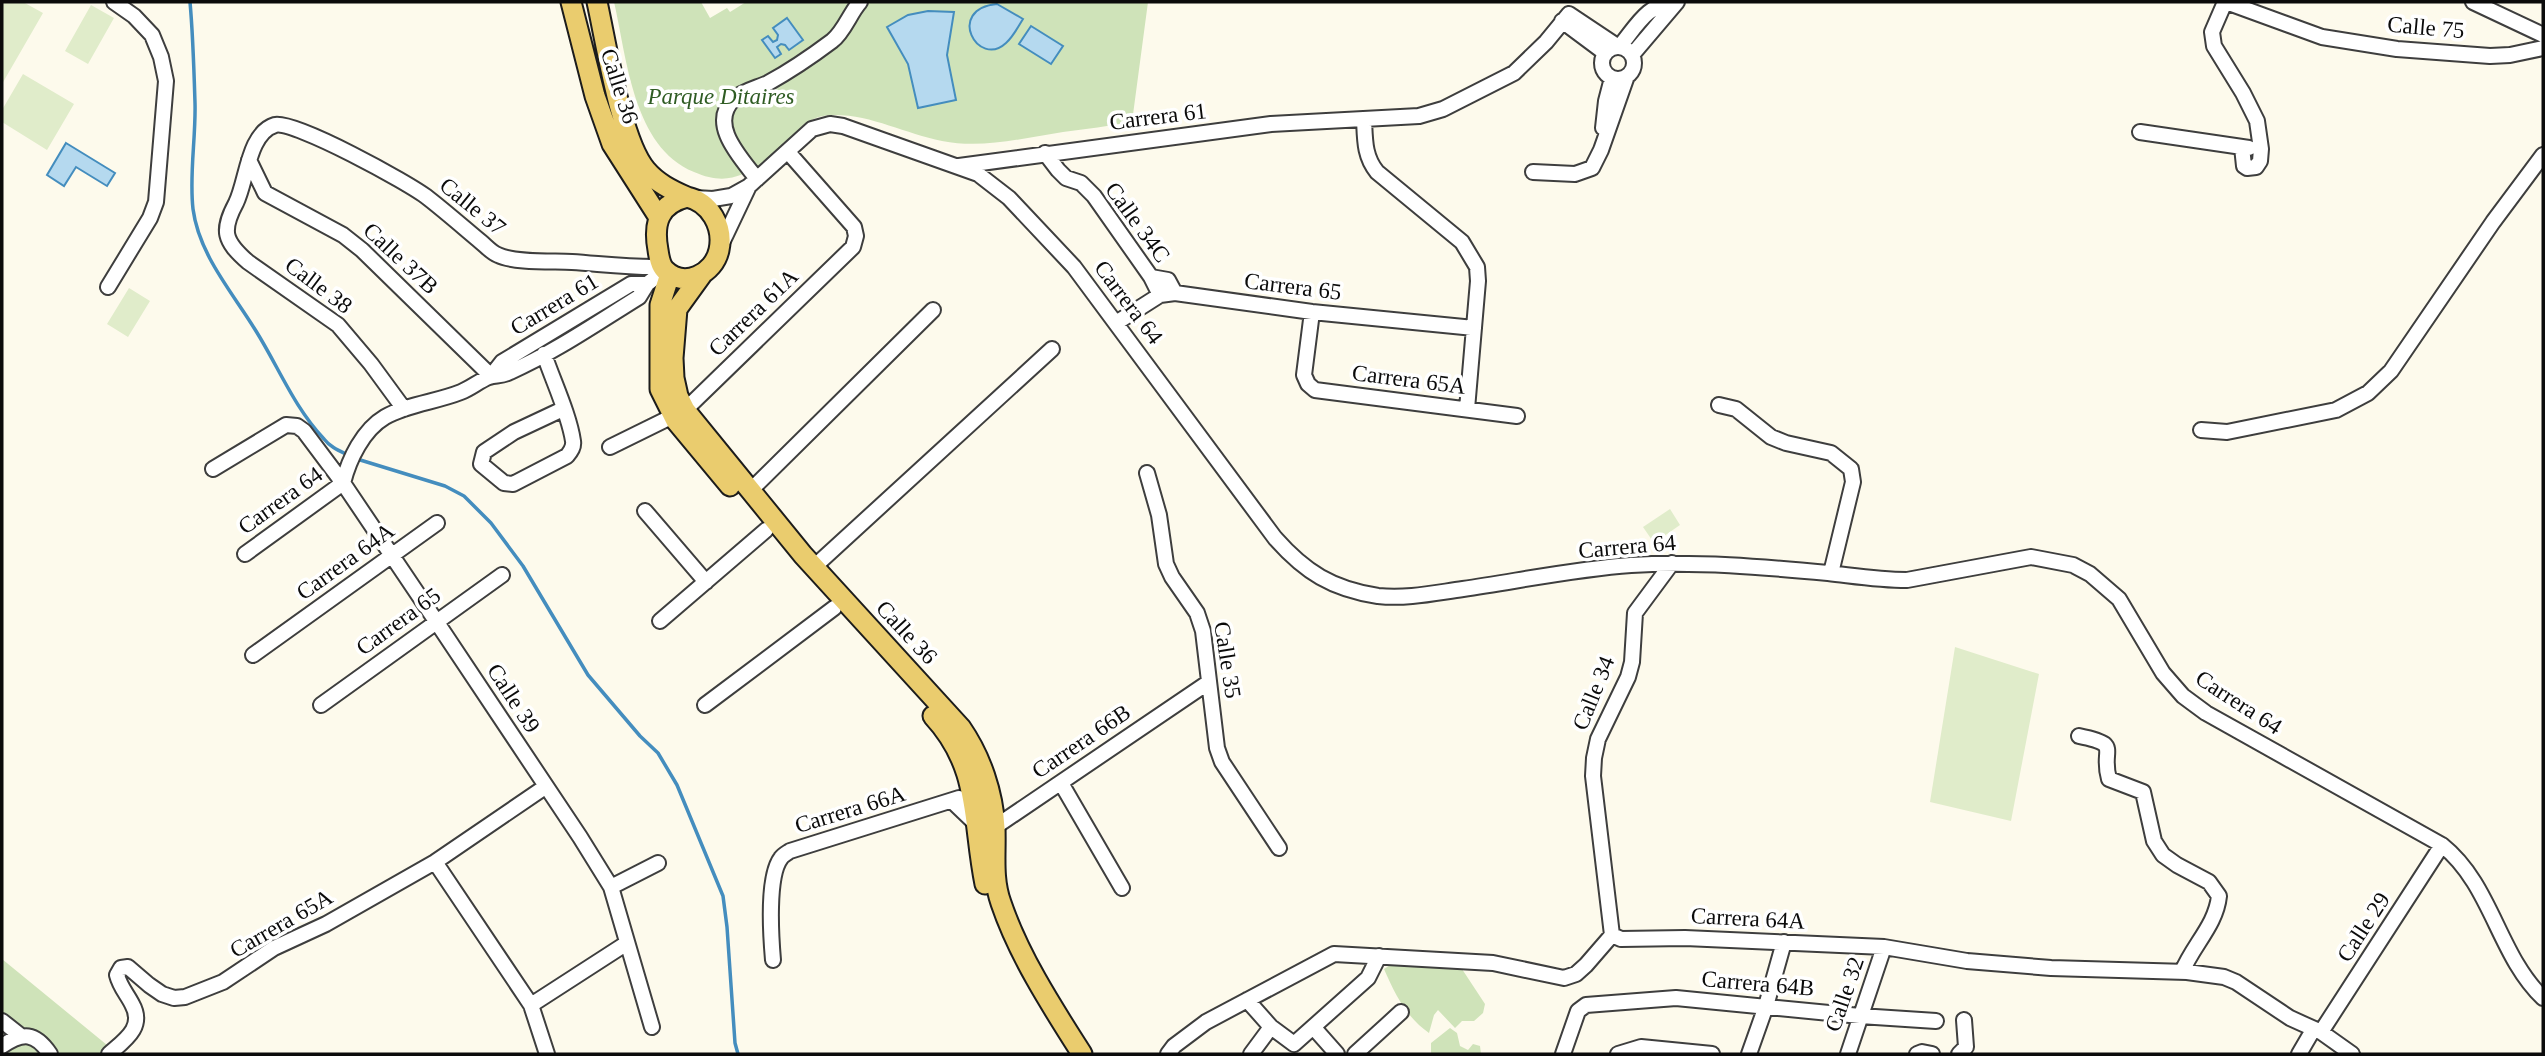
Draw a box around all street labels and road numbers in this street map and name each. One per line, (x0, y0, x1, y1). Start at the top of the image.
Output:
street label: Calle 75 (2386, 12, 2466, 43)
street label: Calle 36 (596, 46, 643, 127)
street label: Carrera 61 (1108, 98, 1208, 135)
street label: Calle 37 (435, 172, 511, 240)
street label: Calle 34C (1100, 177, 1175, 267)
street label: Calle 37B (358, 218, 443, 299)
street label: Calle 38 (280, 252, 357, 319)
street label: Carrera 64 (1089, 256, 1168, 349)
street label: Carrera 61A (704, 263, 803, 361)
street label: Carrera 65 (1243, 268, 1343, 305)
street label: Carrera 61 (506, 269, 603, 340)
street label: Carrera 65A (1351, 360, 1468, 399)
street label: Carrera 64 (233, 461, 328, 539)
street label: Carrera 64A (292, 517, 399, 605)
street label: Carrera 64 (1577, 530, 1677, 563)
street label: Carrera 65 (351, 583, 445, 660)
street label: Calle 36 (871, 596, 942, 669)
street label: Calle 35 (1209, 620, 1246, 700)
street label: Calle 34 (1567, 652, 1620, 734)
street label: Calle 39 (482, 659, 545, 737)
street label: Carrera 64 (2191, 665, 2287, 740)
street label: Carrera 66B (1027, 699, 1135, 783)
street label: Carrera 66A (792, 781, 909, 838)
street label: Carrera 65A (226, 884, 337, 963)
street label: Calle 29 (2332, 888, 2395, 966)
street label: Carrera 64A (1690, 903, 1806, 934)
street label: Calle 32 (1820, 954, 1869, 1035)
street label: Carrera 64B (1701, 966, 1815, 1001)

